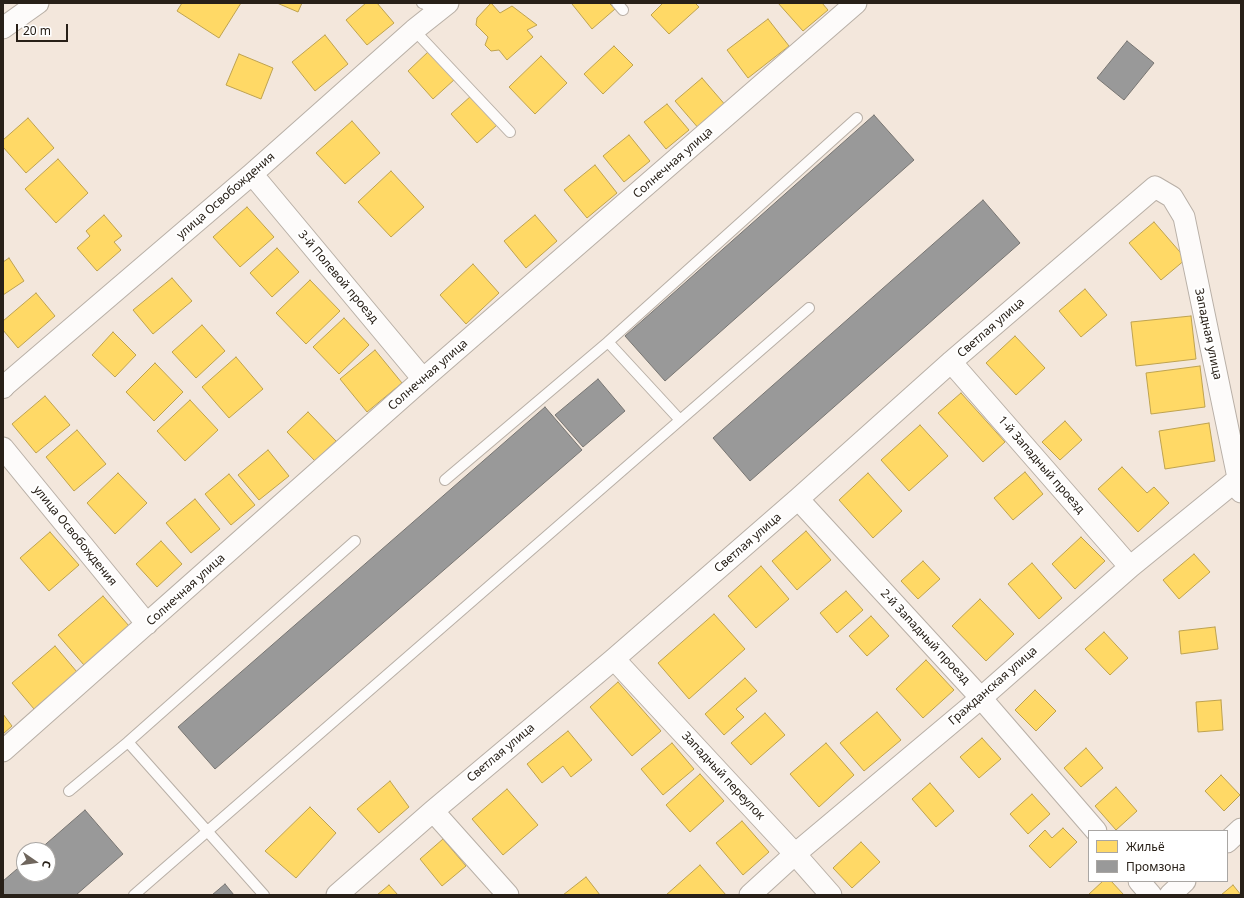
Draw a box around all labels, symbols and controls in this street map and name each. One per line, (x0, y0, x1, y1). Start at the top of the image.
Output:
scale bar (18, 16, 70, 42)
text: 20 m (23, 22, 51, 39)
street label: Солнечная улица (630, 124, 716, 202)
street label: улица Освобождения (174, 150, 278, 242)
street label: 3-й Полевой проезд (295, 228, 381, 326)
street label: Западная улица (1191, 287, 1225, 381)
street label: Светлая улица (955, 295, 1027, 361)
street label: Солнечная улица (385, 336, 471, 414)
street label: 1-й Западный проезд (995, 413, 1087, 517)
street label: улица Освобождения (30, 483, 120, 589)
street label: Светлая улица (712, 510, 784, 576)
street label: Солнечная улица (144, 551, 228, 629)
street label: 2-й Западный проезд (877, 587, 973, 687)
street label: Гражданская улица (946, 644, 1040, 728)
street label: Светлая улица (464, 721, 538, 785)
street label: Западный переулок (678, 729, 768, 823)
legend (1088, 830, 1228, 882)
text: Жильё (1126, 838, 1165, 855)
north arrow (16, 842, 56, 882)
text: Промзона (1126, 858, 1185, 875)
text: С (39, 859, 55, 870)

